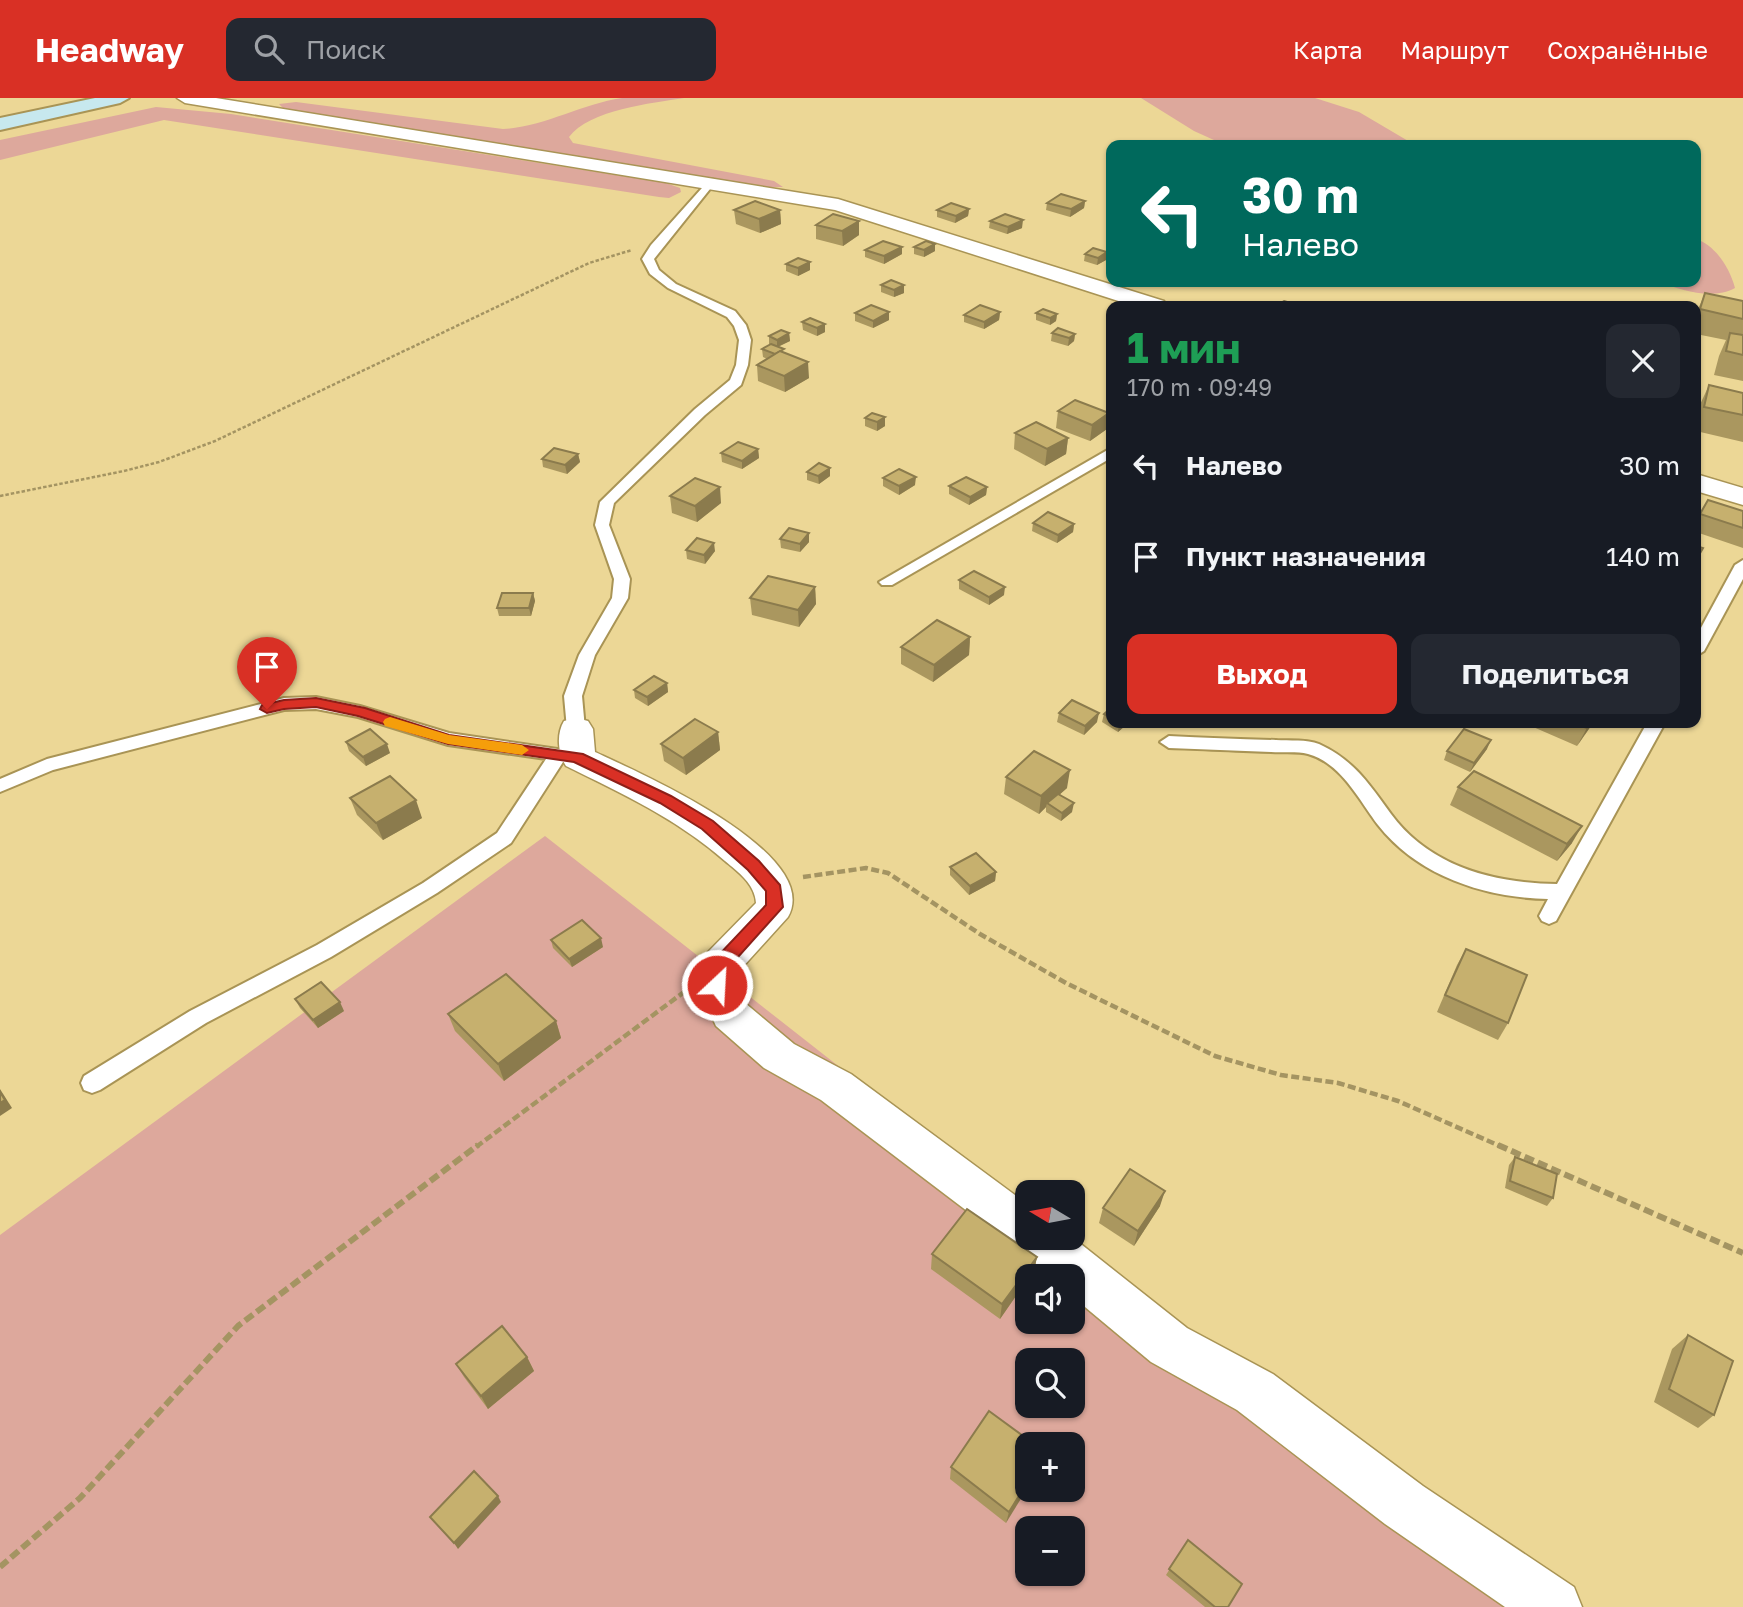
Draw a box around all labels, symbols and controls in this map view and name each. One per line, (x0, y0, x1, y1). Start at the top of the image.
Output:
search box (226, 18, 716, 81)
text: Headway (35, 30, 184, 69)
icon: search (250, 30, 288, 68)
text: Поиск (306, 34, 386, 65)
text: Карта (1293, 35, 1363, 64)
text: Маршрут (1401, 35, 1509, 64)
text: Сохранённые (1547, 35, 1708, 64)
text: 30 m (1242, 165, 1359, 224)
icon: left (1127, 168, 1218, 259)
text: Налево (1242, 225, 1359, 263)
text: 1 мин (1127, 322, 1241, 372)
button: close (1606, 324, 1680, 398)
text: 170 m · 09:49 (1127, 373, 1272, 401)
icon: left (1127, 447, 1165, 485)
text: Налево (1186, 450, 1282, 481)
text: 30 m (1619, 450, 1680, 481)
icon: arrive (1127, 538, 1165, 576)
text: Пункт назначения (1186, 541, 1426, 572)
text: 140 m (1606, 541, 1680, 572)
button: Выход (1127, 634, 1397, 714)
button: Поделиться (1411, 634, 1680, 714)
pin (237, 637, 297, 709)
icon: arrive (248, 648, 286, 686)
position arrow (680, 948, 754, 1022)
north arrow (1015, 1180, 1085, 1250)
map controls (1015, 1180, 1085, 1586)
button: sound (1015, 1264, 1085, 1334)
button: search (1015, 1348, 1085, 1418)
button: + (1015, 1432, 1085, 1502)
button: − (1015, 1516, 1085, 1586)

